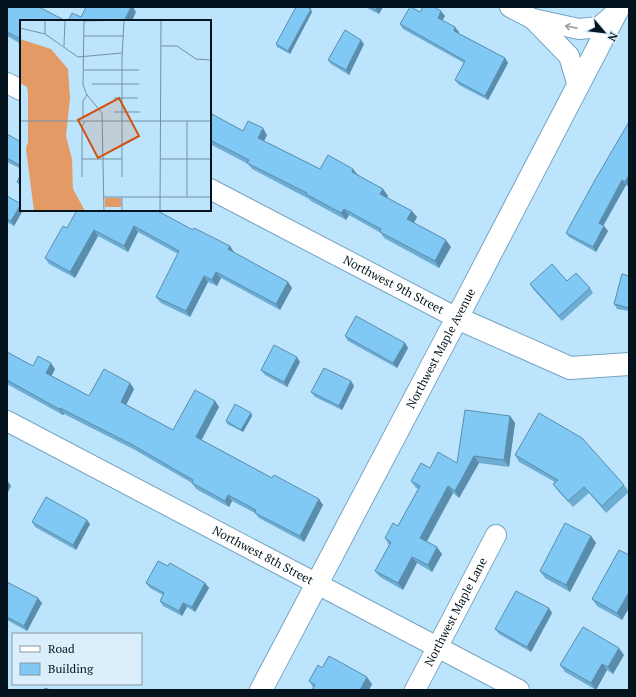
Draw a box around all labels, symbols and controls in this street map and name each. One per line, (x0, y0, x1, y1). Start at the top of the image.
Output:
north arrow (584, 12, 624, 52)
inset map (20, 20, 211, 211)
one-way arrow (565, 23, 578, 31)
text: N (604, 30, 621, 44)
street label: Northwest 9th Street (341, 252, 447, 317)
street label: Northwest Maple Avenue (403, 286, 478, 411)
street label: Northwest 8th Street (210, 522, 316, 588)
street label: Northwest Maple Lane (421, 555, 490, 669)
legend (12, 633, 142, 685)
text: Road (48, 641, 75, 656)
text: Building (48, 661, 94, 676)

